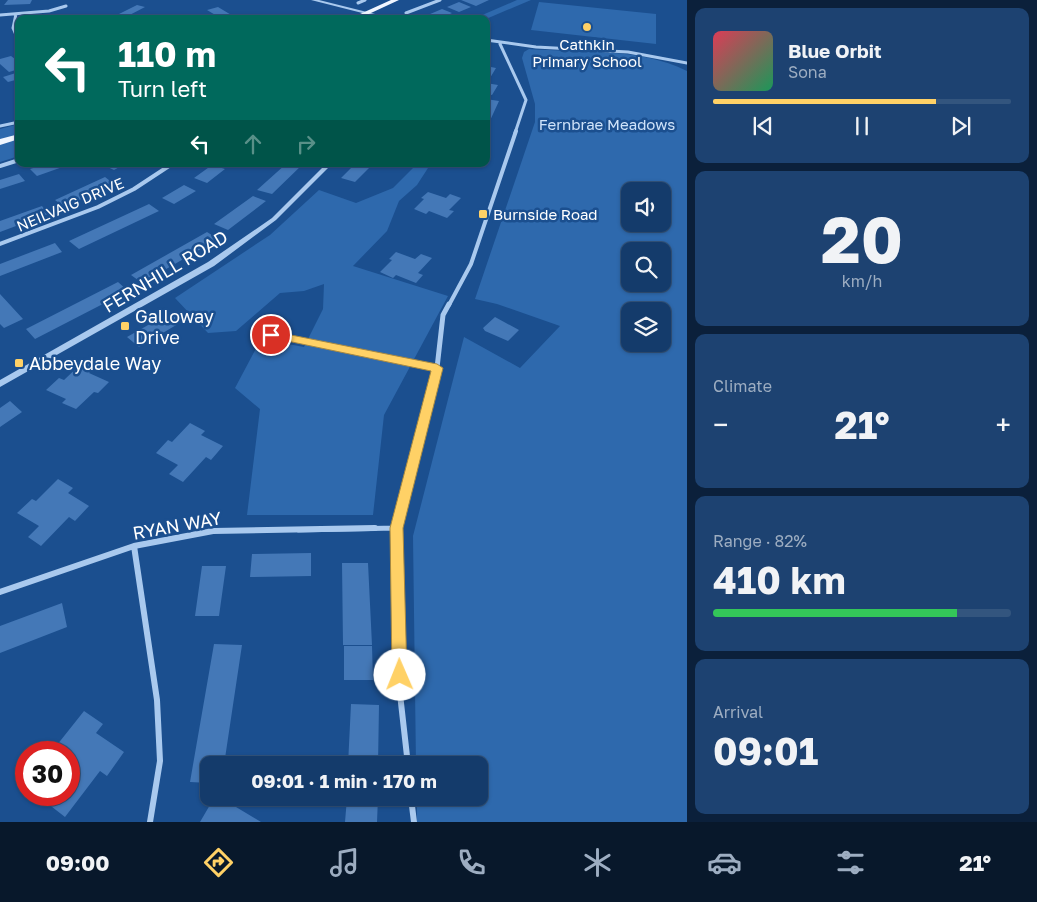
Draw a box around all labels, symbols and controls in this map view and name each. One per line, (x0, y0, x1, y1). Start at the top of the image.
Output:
marker: Cathkin Primary School (581, 21, 593, 33)
text: 110 m (118, 33, 216, 75)
icon: left (35, 35, 100, 100)
place label: Cathkin Primary School (532, 35, 642, 70)
text: Blue Orbit (788, 39, 882, 62)
text: Sona (788, 62, 827, 82)
text: Turn left (118, 75, 207, 102)
icon: previous (749, 112, 777, 140)
icon: pause (848, 112, 876, 140)
icon: next (947, 112, 975, 140)
park label: Fernbrae Meadows (539, 115, 675, 133)
icon: left (186, 130, 214, 158)
icon: ahead (239, 130, 267, 158)
icon: right (292, 130, 320, 158)
street label: NEILVAIG DRIVE (14, 173, 126, 235)
map controls (621, 182, 671, 352)
button: sound (621, 182, 671, 232)
text: 20 (821, 199, 903, 277)
place label: Burnside Road (493, 205, 598, 223)
marker: Burnside Road (477, 208, 489, 220)
street label: FERNHILL ROAD (99, 225, 231, 317)
button: search (621, 242, 671, 292)
text: km/h (842, 271, 882, 291)
button: layers (621, 302, 671, 352)
place label: Galloway Drive (135, 305, 214, 348)
pin (250, 314, 292, 356)
marker: Galloway Drive (119, 320, 131, 332)
icon: arrive (257, 321, 285, 349)
place label: Abbeydale Way (29, 352, 161, 374)
marker: Abbeydale Way (13, 357, 25, 369)
text: Climate (713, 376, 772, 396)
text: 21° (835, 402, 890, 447)
text: − (713, 408, 728, 441)
text: + (996, 408, 1011, 441)
street label: RYAN WAY (131, 506, 224, 544)
text: Range · 82% (713, 531, 807, 551)
text: 410 km (713, 557, 846, 602)
position arrow (373, 648, 425, 700)
text: Arrival (713, 702, 763, 722)
text: 09:01 (713, 728, 818, 773)
speed limit sign: 30 (15, 741, 80, 806)
text: 09:01 · 1 min · 170 m (251, 769, 437, 792)
icon: directions (201, 845, 236, 880)
icon: music (327, 845, 362, 880)
icon: phone (454, 845, 489, 880)
icon: climate (580, 845, 615, 880)
icon: car (707, 845, 742, 880)
icon: filters (833, 845, 868, 880)
text: 09:00 (46, 849, 110, 876)
text: 21° (959, 849, 991, 876)

